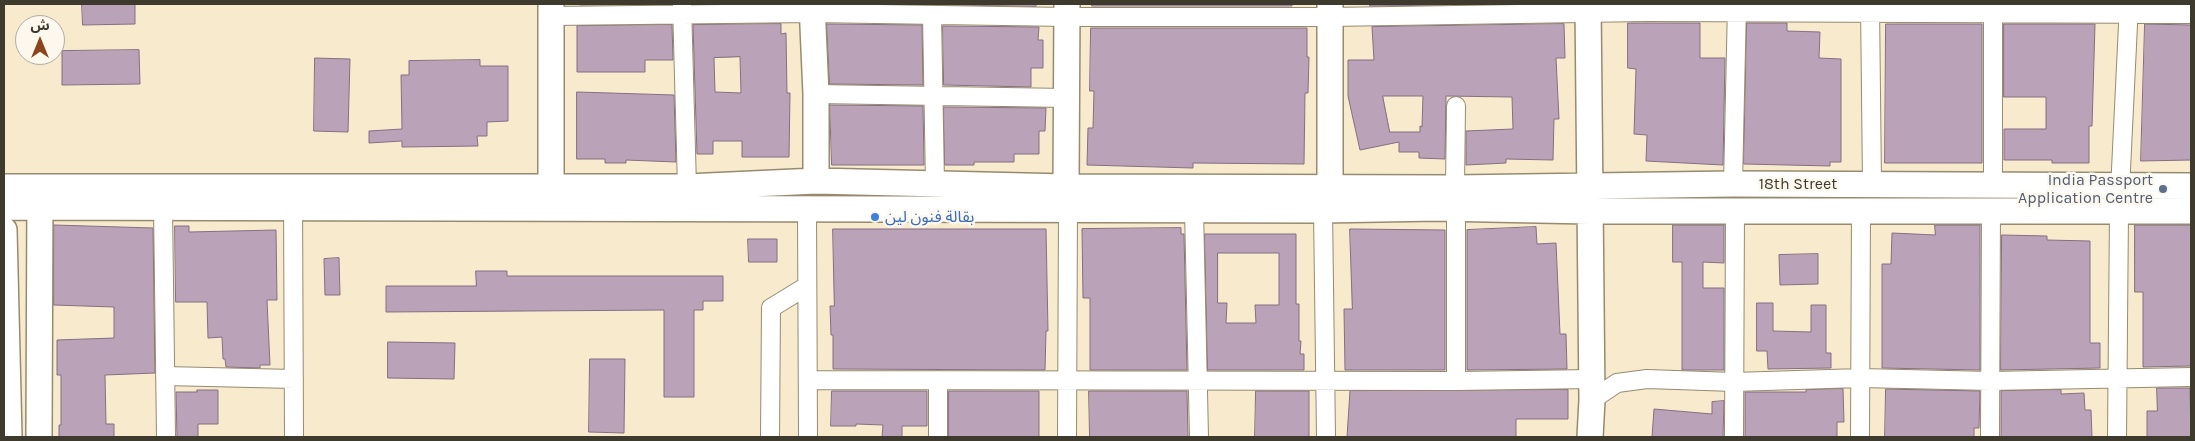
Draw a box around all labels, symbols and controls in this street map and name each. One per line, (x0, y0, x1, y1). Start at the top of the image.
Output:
north arrow (15, 15, 65, 65)
text: ش (30, 17, 50, 34)
place label: India Passport Application Centre (2018, 170, 2153, 208)
street label: 18th Street (1759, 174, 1837, 194)
marker: India Passport Application Centre (2157, 183, 2169, 195)
place label: بقالة فنون لين (885, 207, 974, 227)
marker: بقالة فنون لين (869, 211, 881, 223)

